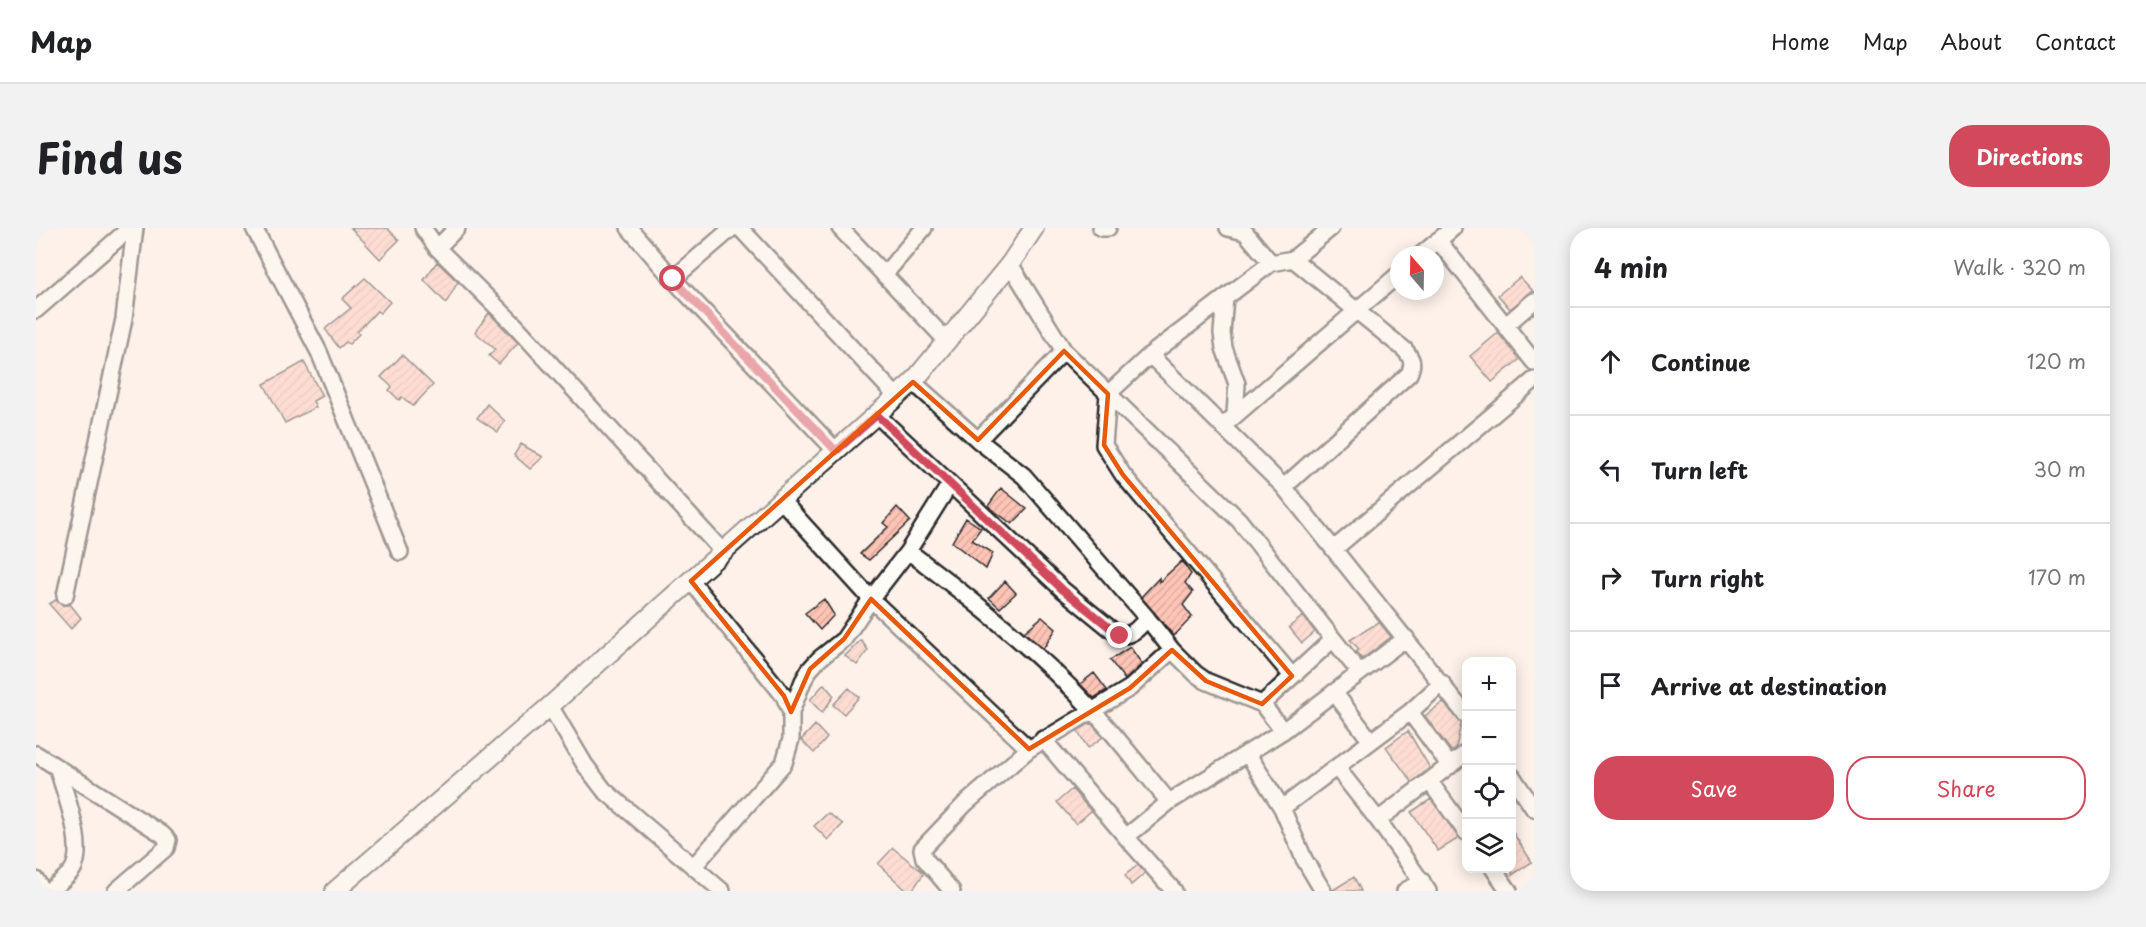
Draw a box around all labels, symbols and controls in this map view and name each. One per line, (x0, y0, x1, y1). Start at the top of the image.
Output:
text: Map (30, 20, 92, 63)
text: Home (1771, 25, 1830, 57)
text: Map (1863, 25, 1908, 57)
text: About (1941, 25, 2002, 57)
text: Contact (2035, 25, 2116, 57)
text: Find us (36, 125, 183, 188)
button: Directions (1949, 125, 2110, 187)
north arrow (1390, 246, 1444, 300)
text: 4 min (1594, 248, 1668, 287)
text: Walk · 320 m (1953, 252, 2086, 282)
route start (659, 265, 685, 291)
icon: ahead (1594, 345, 1627, 378)
text: Continue (1651, 345, 1750, 378)
text: 120 m (2027, 346, 2086, 376)
icon: left (1594, 453, 1627, 486)
text: Turn left (1651, 453, 1748, 486)
text: 30 m (2033, 454, 2086, 484)
icon: right (1594, 561, 1627, 594)
text: Turn right (1651, 561, 1764, 594)
text: 170 m (2028, 562, 2086, 592)
route end (1106, 622, 1132, 648)
map controls (1462, 657, 1516, 873)
button: + (1462, 657, 1516, 711)
icon: arrive (1594, 669, 1627, 702)
text: Arrive at destination (1651, 669, 1887, 702)
button: − (1462, 711, 1516, 765)
button: Save (1594, 756, 1834, 820)
button: Share (1846, 756, 2086, 820)
button: locate (1462, 765, 1516, 819)
button: layers (1462, 819, 1516, 873)

